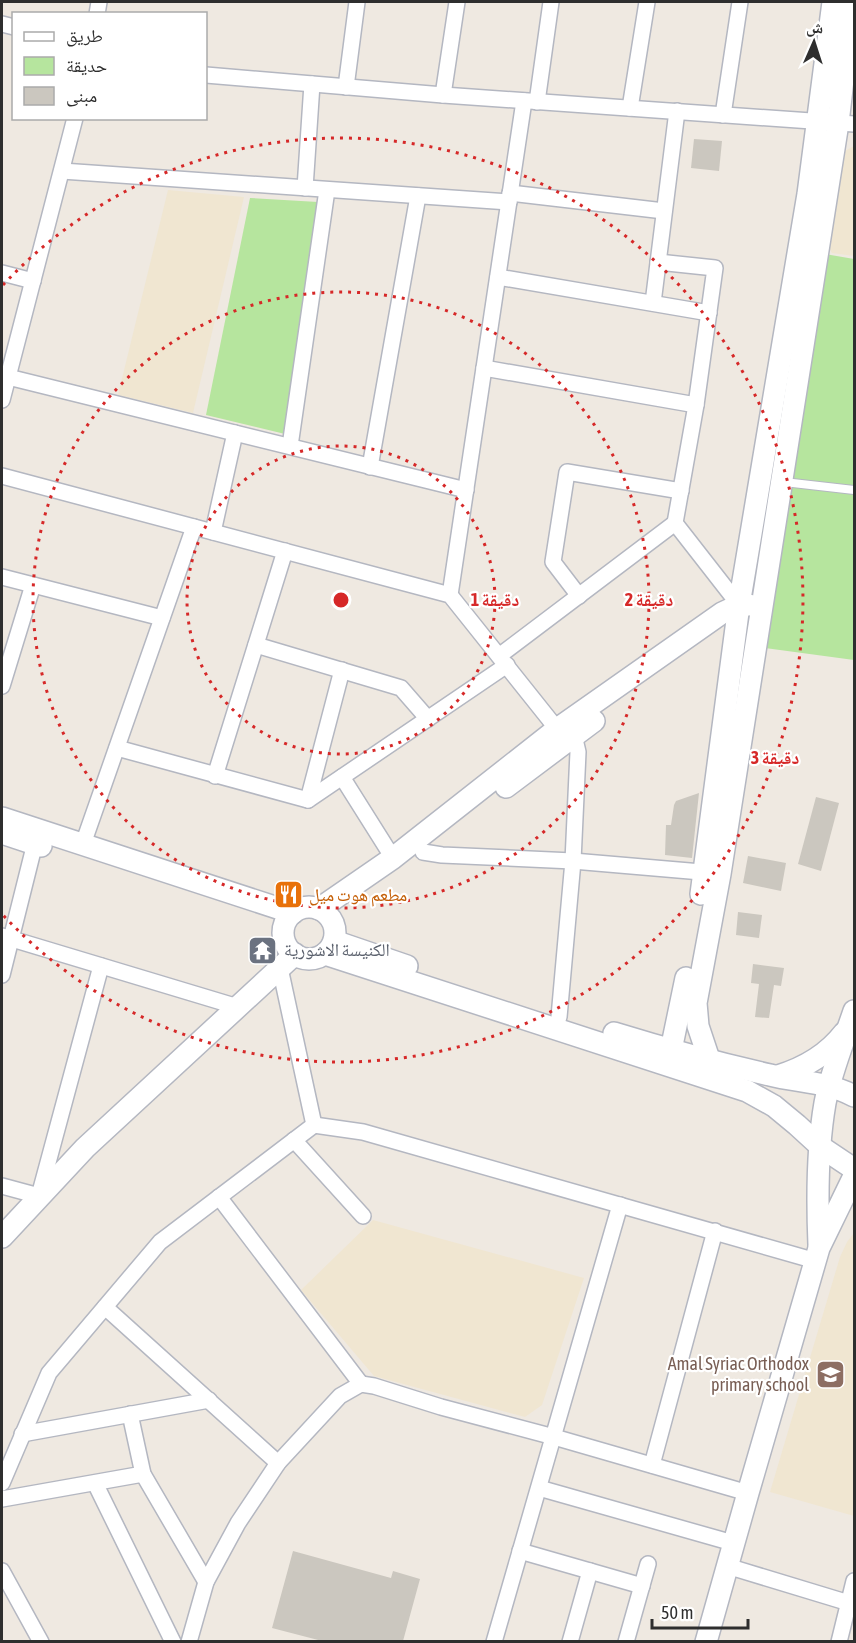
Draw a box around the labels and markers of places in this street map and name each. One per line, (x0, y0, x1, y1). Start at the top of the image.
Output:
centre of rings (331, 590, 351, 610)
restaurant icon: مطعم هوت ميل (272, 879, 304, 911)
place label: مطعم هوت ميل (309, 884, 407, 907)
temple icon: الكنيسة الاشورية (247, 934, 279, 966)
place label: الكنيسة الاشورية (284, 939, 390, 960)
place label: Amal Syriac Orthodox primary school (668, 1353, 809, 1395)
school or university icon: Amal Syriac Orthodox primary school (814, 1358, 846, 1390)

